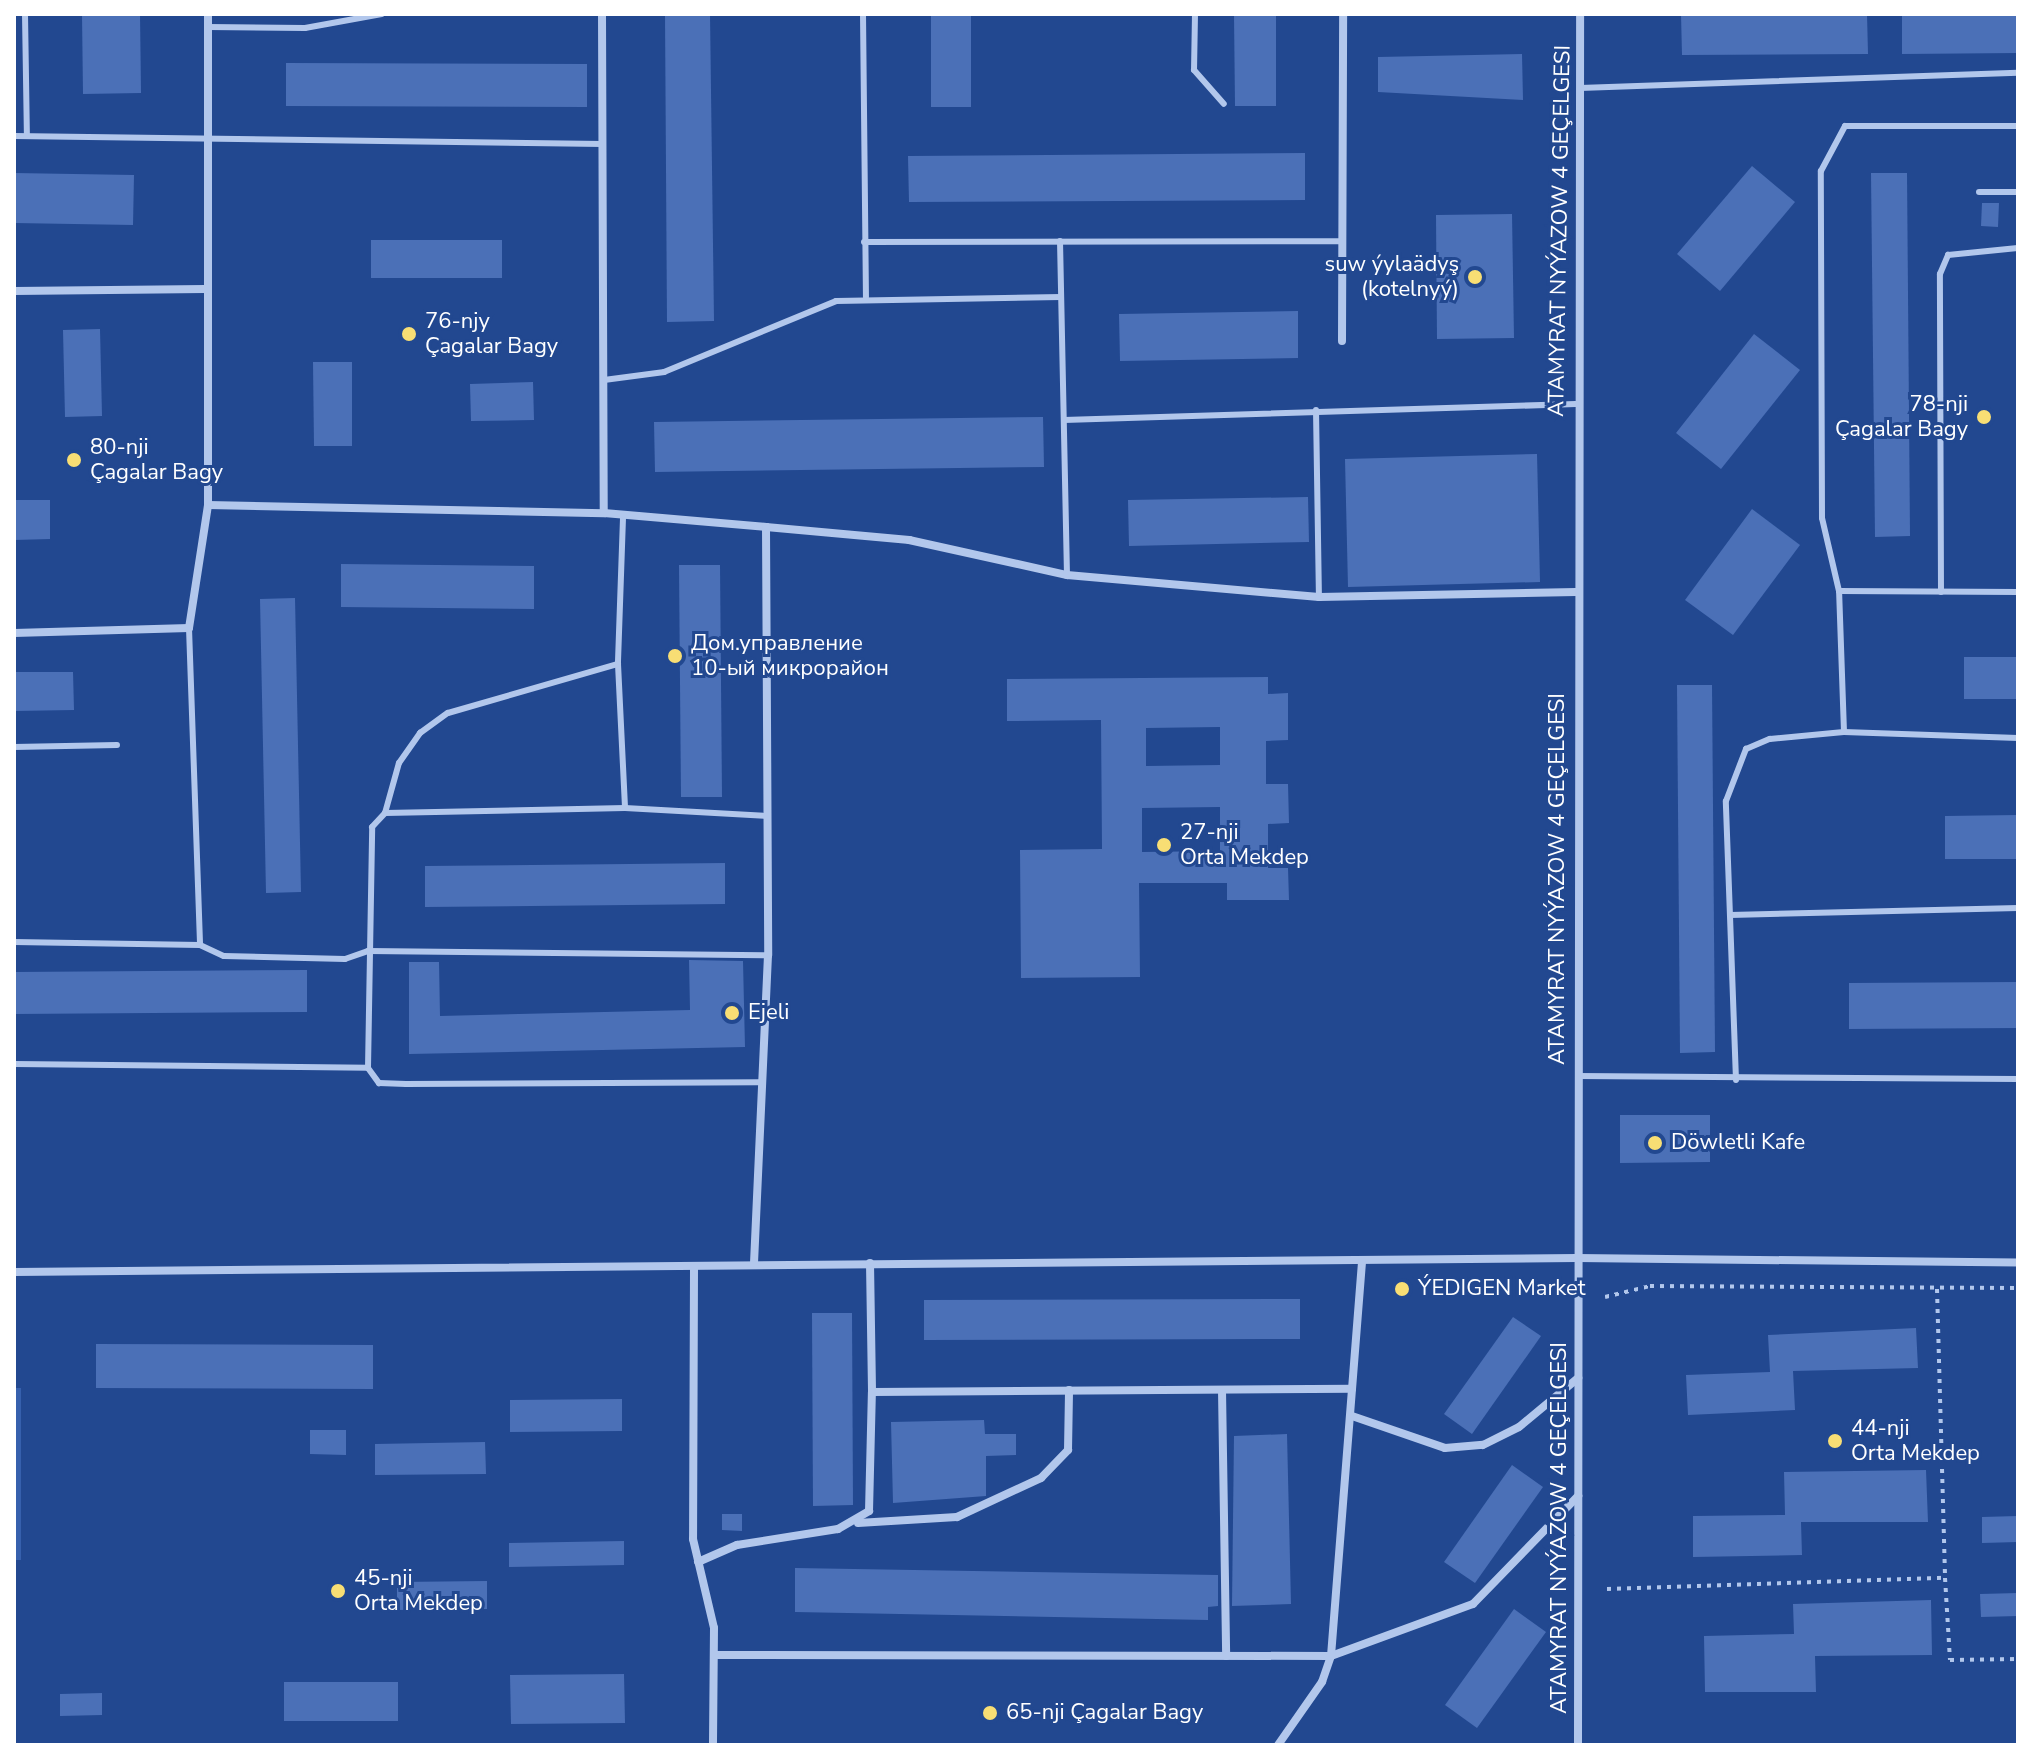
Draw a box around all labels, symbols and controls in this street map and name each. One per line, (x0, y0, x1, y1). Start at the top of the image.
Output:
street label: ATAMYRAT NYÝAZOW 4 GEÇELGESI (1544, 45, 1576, 417)
place label: suw ýylaädyş (kotelnyý) (1325, 251, 1459, 302)
marker: suw ýylaädyş (kotelnyý) (1466, 268, 1484, 286)
place label: 76-njy Çagalar Bagy (425, 308, 558, 360)
marker: 76-njy Çagalar Bagy (400, 325, 418, 343)
place label: 78-nji Çagalar Bagy (1835, 391, 1968, 442)
marker: 78-nji Çagalar Bagy (1975, 408, 1993, 426)
place label: 80-nji Çagalar Bagy (90, 434, 223, 486)
marker: 80-nji Çagalar Bagy (65, 451, 83, 469)
place label: Дом.управление 10-ый микрорайон (691, 630, 889, 682)
marker: Дом.управление 10-ый микрорайон (666, 647, 684, 665)
street label: ATAMYRAT NYÝAZOW 4 GEÇELGESI (1545, 693, 1571, 1065)
place label: 27-nji Orta Mekdep (1180, 819, 1309, 870)
marker: 27-nji Orta Mekdep (1155, 836, 1173, 854)
place label: Ejeli (748, 1000, 789, 1026)
marker: Ejeli (723, 1004, 741, 1022)
place label: Döwletli Kafe (1671, 1130, 1805, 1156)
marker: Döwletli Kafe (1646, 1134, 1664, 1152)
place label: ÝEDIGEN Market (1418, 1276, 1585, 1302)
marker: ÝEDIGEN Market (1393, 1280, 1411, 1298)
street label: ATAMYRAT NYÝAZOW 4 GEÇELGESI (1547, 1342, 1573, 1714)
place label: 44-nji Orta Mekdep (1851, 1415, 1980, 1466)
marker: 44-nji Orta Mekdep (1826, 1432, 1844, 1450)
place label: 45-nji Orta Mekdep (354, 1565, 483, 1616)
marker: 45-nji Orta Mekdep (329, 1582, 347, 1600)
place label: 65-nji Çagalar Bagy (1006, 1700, 1203, 1726)
marker: 65-nji Çagalar Bagy (981, 1704, 999, 1722)

